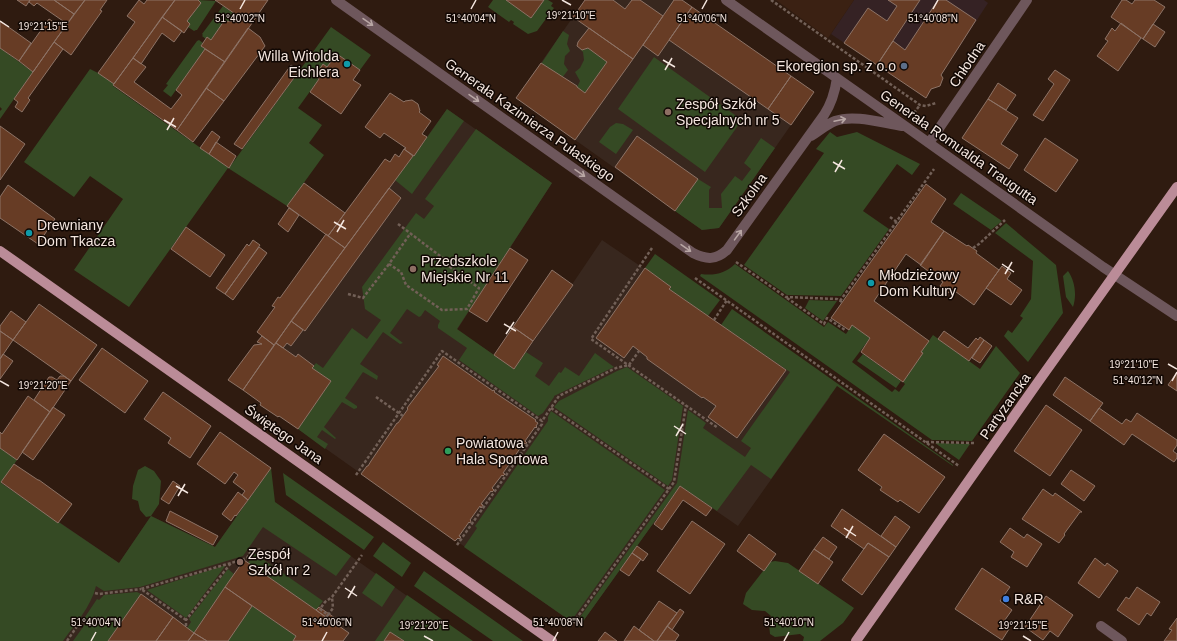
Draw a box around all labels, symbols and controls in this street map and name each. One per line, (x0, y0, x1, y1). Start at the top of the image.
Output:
text: 19°21'10"E (546, 10, 596, 21)
text: 51°40'02"N (215, 13, 265, 24)
text: 51°40'04"N (446, 13, 496, 24)
text: 51°40'06"N (677, 13, 727, 24)
text: 51°40'08"N (908, 13, 958, 24)
one-way arrow (362, 18, 373, 26)
text: 19°21'15"E (18, 21, 68, 32)
street label: Chłodna (946, 38, 988, 90)
place label: Willa Witolda Eichlera (258, 48, 339, 80)
street label: Generała Kazimierza Pułaskiego (442, 55, 618, 185)
place label: Ekoregion sp. z o.o (776, 58, 896, 74)
marker: Willa Witolda Eichlera (342, 59, 352, 69)
marker: Ekoregion sp. z o.o (899, 61, 909, 71)
street label: Generała Romualda Traugutta (877, 86, 1041, 208)
one-way arrow (468, 93, 479, 102)
place label: Zespół Szkół Specjalnych nr 5 (676, 96, 780, 128)
marker: Zespół Szkół Specjalnych nr 5 (663, 107, 673, 117)
one-way arrow (833, 116, 846, 124)
one-way arrow (574, 169, 585, 177)
street label: Szkolna (728, 170, 770, 220)
place label: Drewniany Dom Tkacza (37, 217, 116, 249)
marker: Drewniany Dom Tkacza (24, 228, 34, 238)
one-way arrow (734, 230, 742, 241)
one-way arrow (680, 244, 691, 252)
place label: Przedszkole Miejskie Nr 11 (421, 253, 509, 285)
marker: Przedszkole Miejskie Nr 11 (408, 264, 418, 274)
place label: Młodzieżowy Dom Kultury (879, 267, 959, 299)
marker: Młodzieżowy Dom Kultury (866, 278, 876, 288)
text: 19°21'10"E (1109, 359, 1159, 370)
street label: Partyzancka (976, 370, 1034, 442)
text: 51°40'12"N (1113, 375, 1163, 386)
text: 19°21'20"E (18, 380, 68, 391)
street label: Świętego Jana (242, 400, 327, 467)
place label: Powiatowa Hala Sportowa (456, 435, 548, 467)
marker: Powiatowa Hala Sportowa (443, 446, 453, 456)
place label: Zespół Szkół nr 2 (248, 546, 310, 578)
marker: Zespół Szkół nr 2 (235, 557, 245, 567)
place label: R&R (1014, 591, 1044, 607)
marker: R&R (1001, 594, 1011, 604)
text: 51°40'04"N (71, 617, 121, 628)
text: 51°40'06"N (302, 617, 352, 628)
text: 51°40'08"N (533, 617, 583, 628)
text: 51°40'10"N (764, 617, 814, 628)
text: 19°21'20"E (399, 620, 449, 631)
text: 19°21'15"E (998, 620, 1048, 631)

